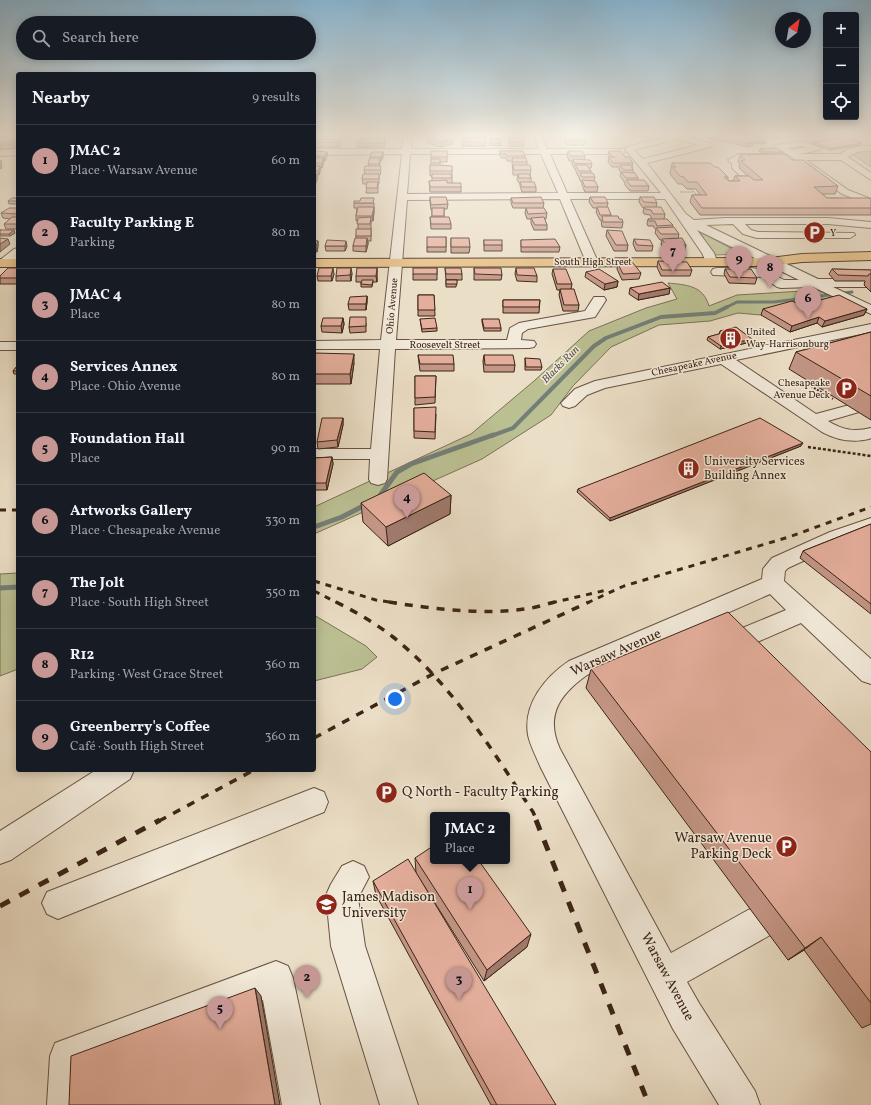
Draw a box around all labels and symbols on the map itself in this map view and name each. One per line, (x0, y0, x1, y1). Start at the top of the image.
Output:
north arrow (775, 12, 811, 48)
parking icon: Y (802, 220, 828, 246)
place label: Y (830, 226, 837, 240)
pin: 7 (660, 239, 686, 272)
pin: 9 (726, 246, 752, 279)
street label: South High Street (554, 255, 632, 269)
pin: 8 (757, 255, 783, 288)
street label: Ohio Avenue (383, 277, 401, 335)
pin: 6 (795, 286, 821, 319)
building icon: United Way-Harrisonburg (717, 325, 743, 351)
place label: United Way-Harrisonburg (746, 325, 829, 351)
street label: Roosevelt Street (410, 338, 481, 352)
water label: Blacks Run (539, 343, 583, 387)
street label: Chesapeake Avenue (650, 348, 738, 380)
place label: Chesapeake Avenue Deck (774, 376, 831, 402)
parking icon: Chesapeake Avenue Deck (833, 376, 859, 402)
place label: University Services Building Annex (704, 454, 805, 484)
building icon: University Services Building Annex (676, 456, 702, 482)
pin: 4 (394, 485, 420, 518)
street label: Warsaw Avenue (568, 624, 665, 682)
your location (385, 689, 405, 709)
parking icon: Q North - Faculty Parking (374, 779, 400, 805)
place label: Q North - Faculty Parking (402, 783, 559, 802)
place label: Warsaw Avenue Parking Deck (675, 829, 772, 864)
parking icon: Warsaw Avenue Parking Deck (774, 833, 800, 859)
pin: 1 (457, 877, 483, 910)
place label: James Madison University (342, 888, 435, 923)
school or university icon: James Madison University (314, 892, 340, 918)
street label: Warsaw Avenue (636, 930, 698, 1025)
pin: 2 (294, 965, 320, 998)
pin: 3 (446, 967, 472, 1000)
pin: 5 (207, 996, 233, 1029)

